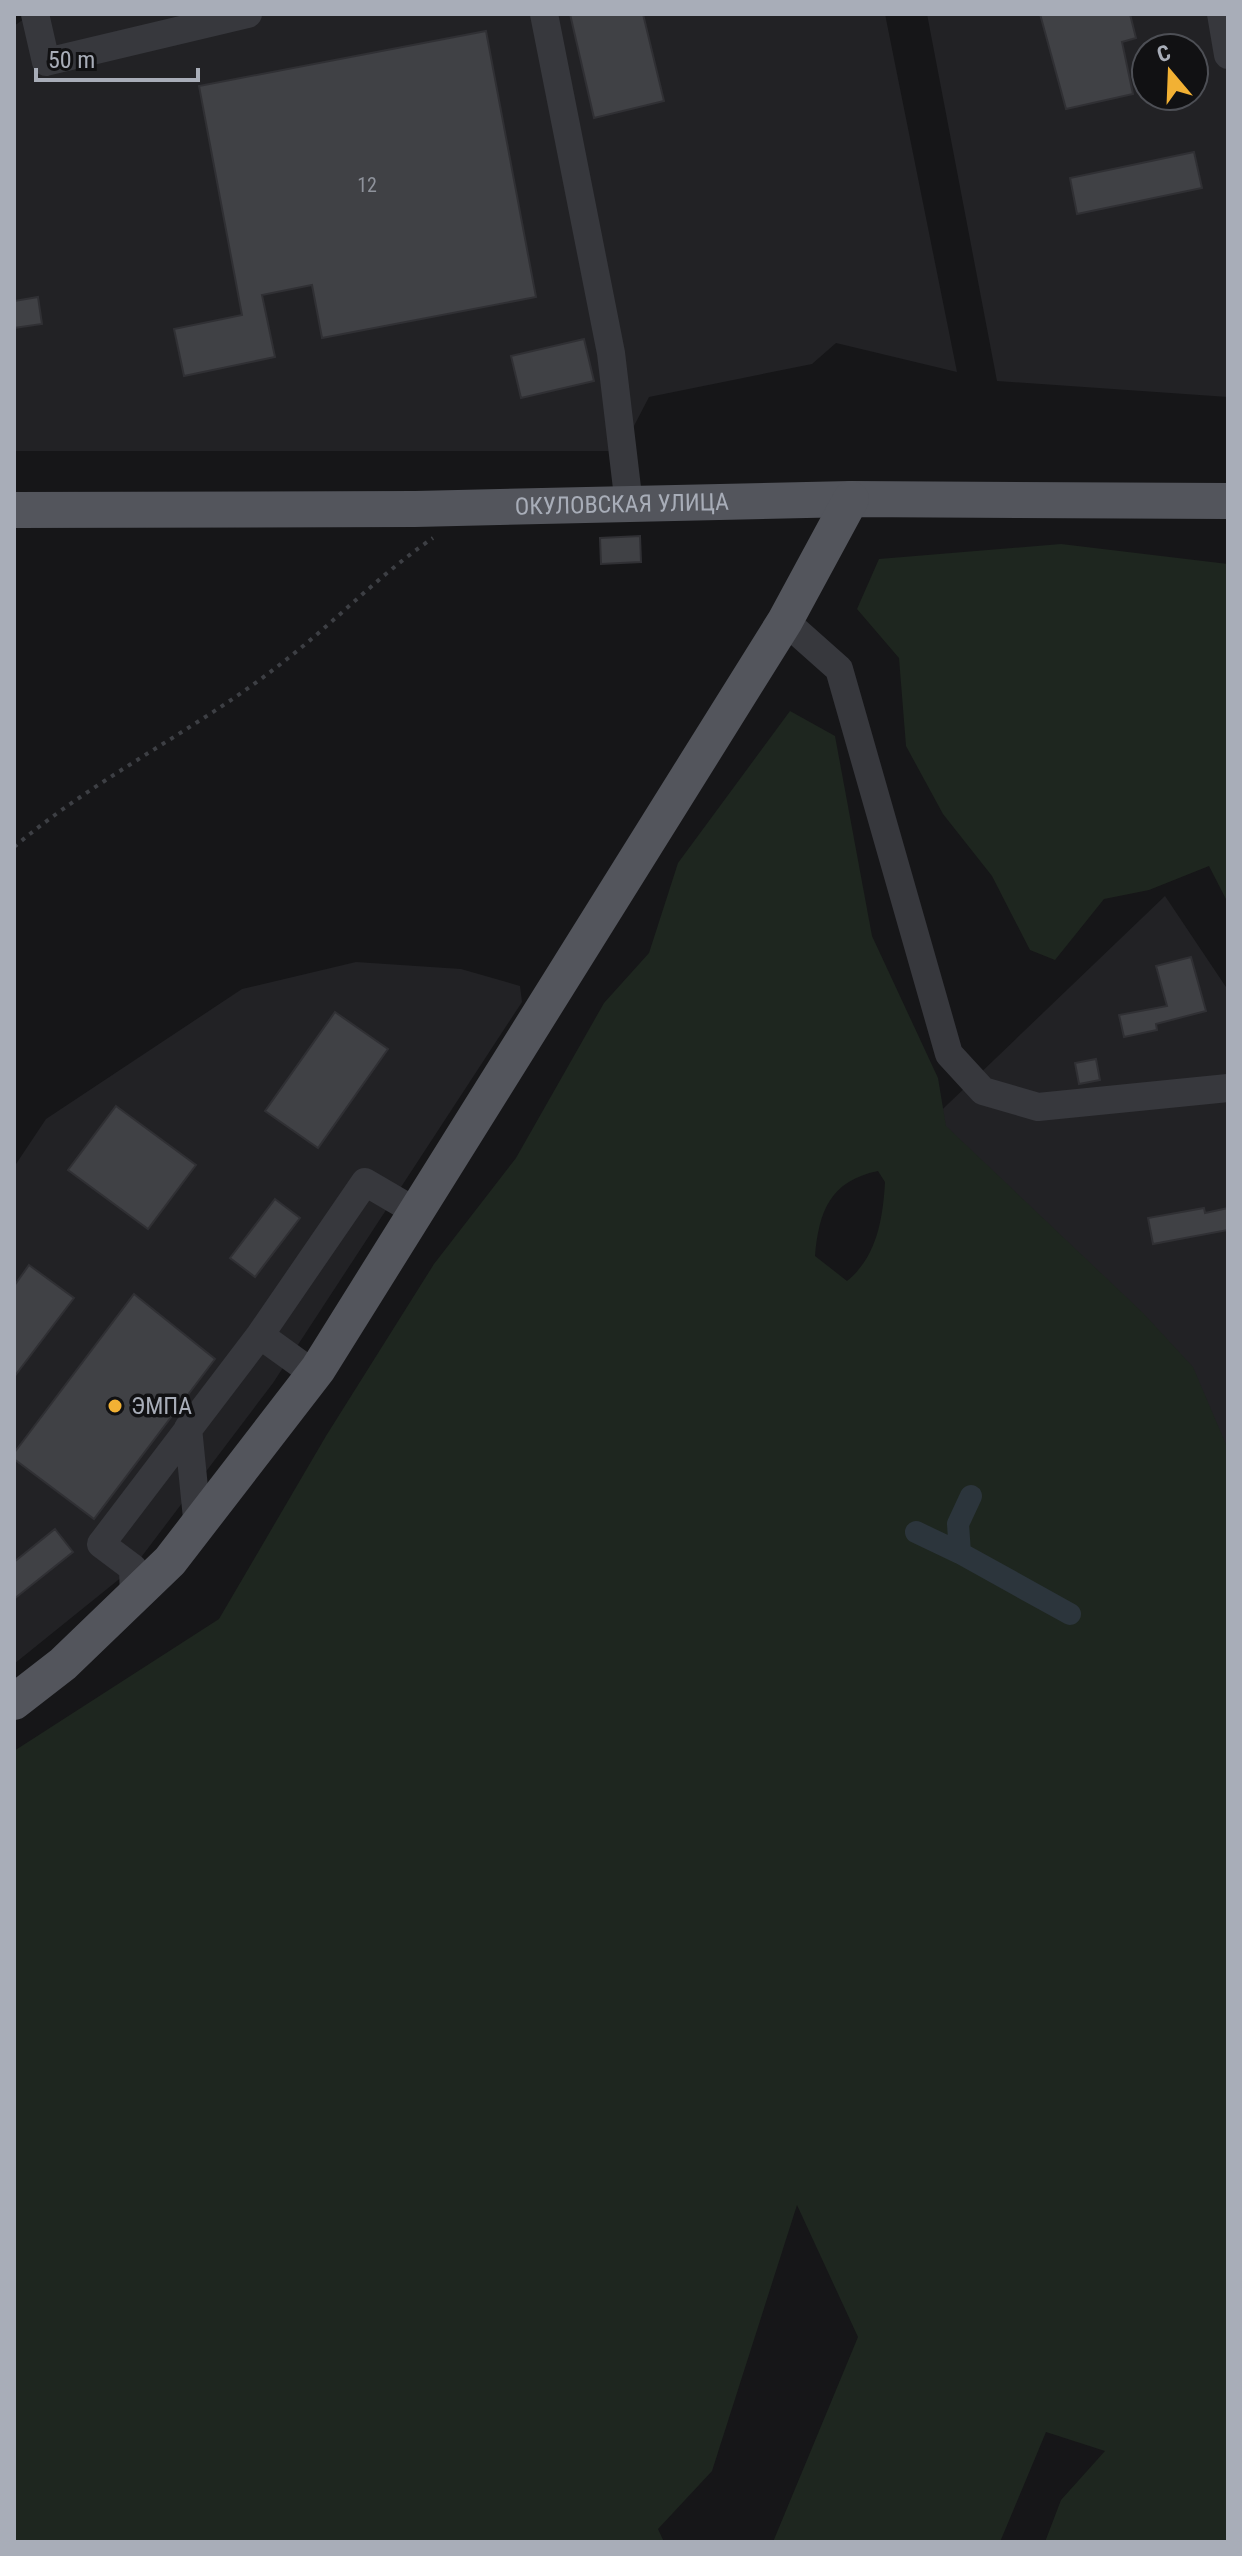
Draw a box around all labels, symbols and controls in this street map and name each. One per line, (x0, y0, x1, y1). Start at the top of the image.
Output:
scale bar (36, 32, 198, 82)
north arrow (1130, 32, 1210, 112)
text: С (1154, 40, 1174, 67)
text: 50 m (48, 46, 95, 74)
house number: 12 (357, 173, 377, 197)
street label: ОКУЛОВСКАЯ УЛИЦА (515, 488, 730, 521)
place label: ЭМПА (131, 1392, 192, 1420)
marker: ЭМПА (106, 1397, 124, 1415)

